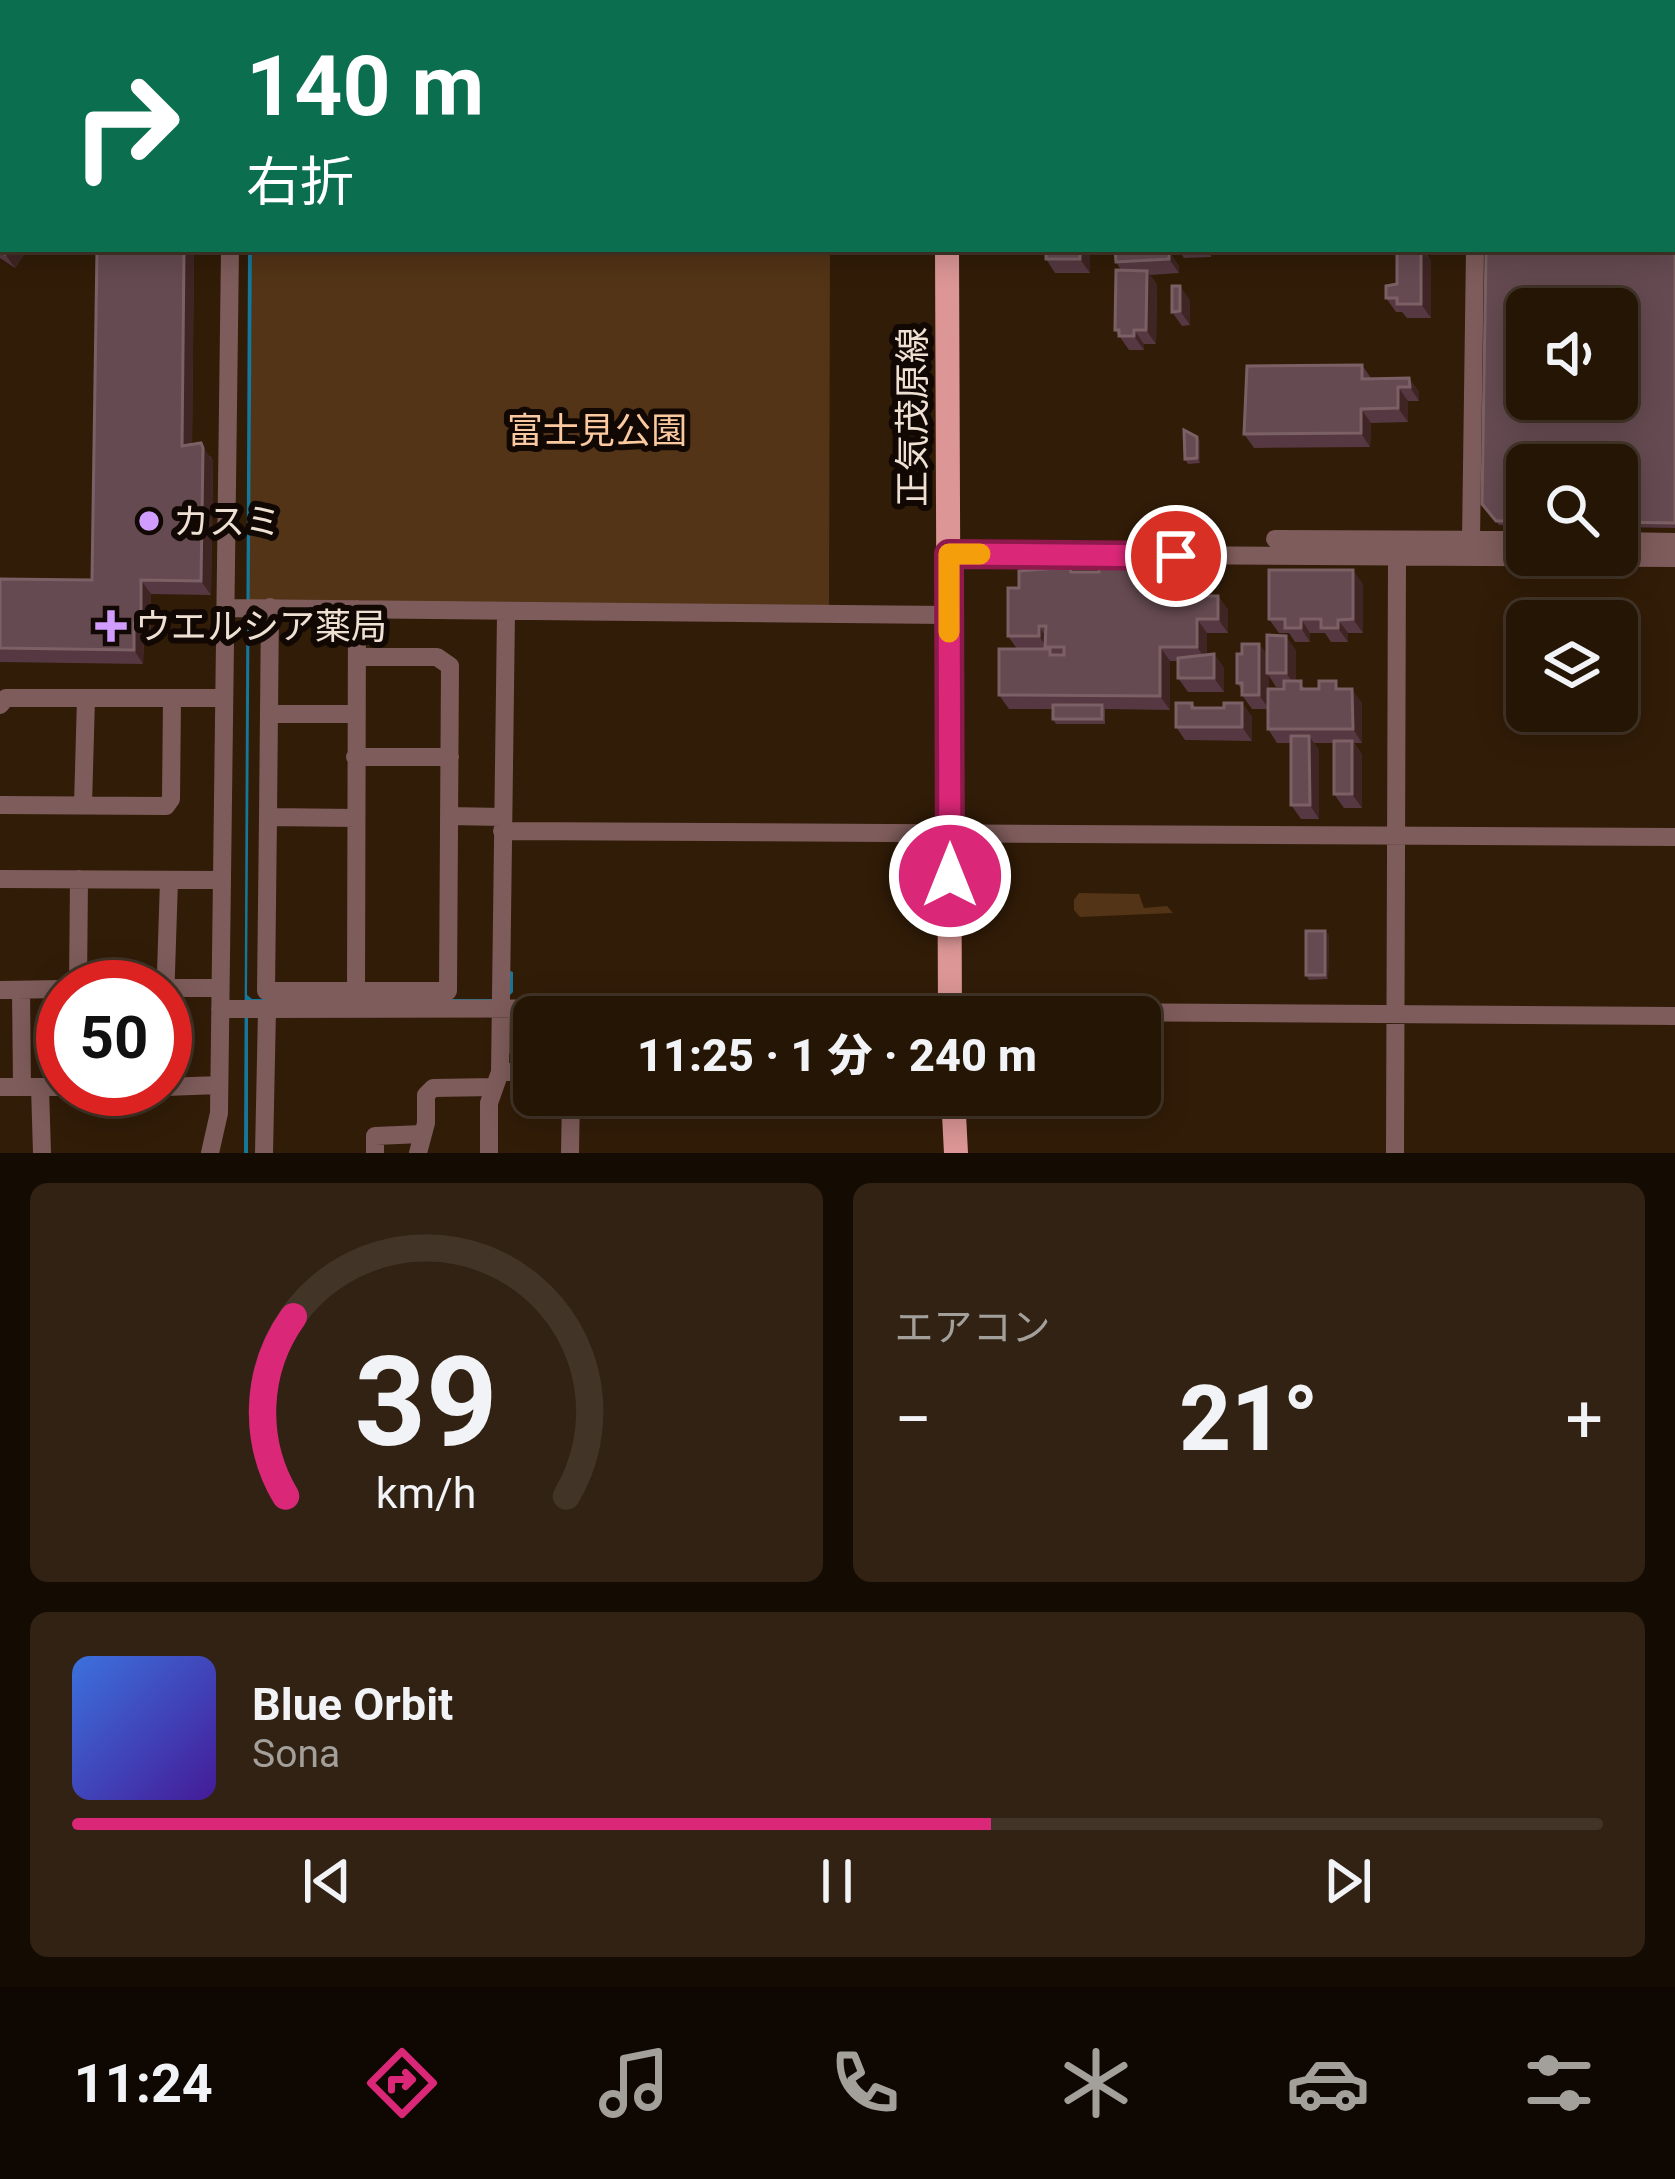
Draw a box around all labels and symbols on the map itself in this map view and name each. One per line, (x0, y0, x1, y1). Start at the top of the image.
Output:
street label: 正気茂原線 (892, 327, 934, 507)
park label: 富士見公園 (507, 410, 687, 452)
place label: カスミ (173, 501, 281, 543)
pin (1125, 505, 1227, 607)
marker: カスミ (136, 508, 162, 534)
place label: ウエルシア薬局 (135, 606, 387, 648)
marker: ウエルシア薬局 (98, 613, 124, 639)
position arrow (887, 813, 1013, 939)
speed limit sign: 50 (36, 960, 192, 1116)

